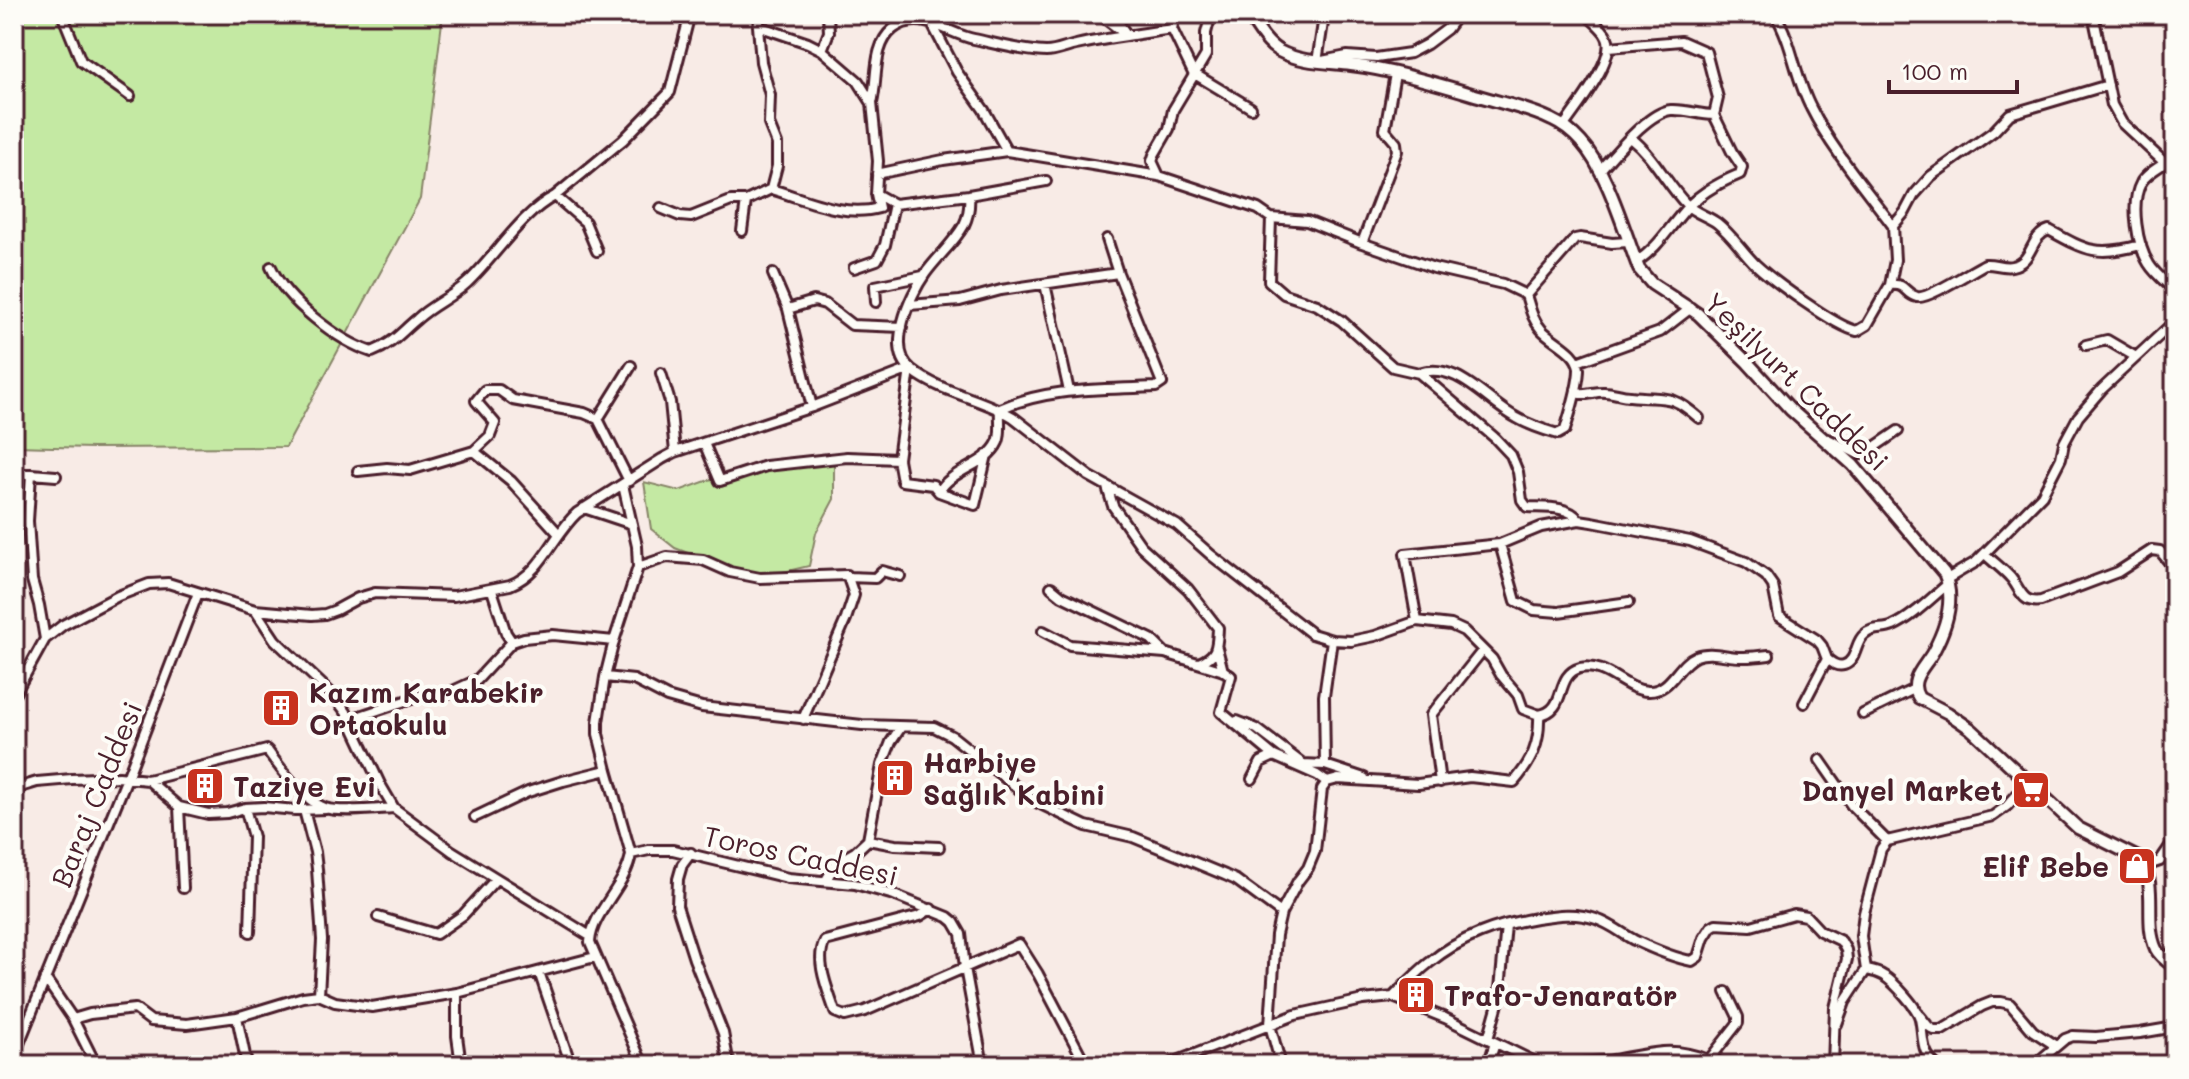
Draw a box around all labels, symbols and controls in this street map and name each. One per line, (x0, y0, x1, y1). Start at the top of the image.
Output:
scale bar (1889, 44, 2017, 94)
text: 100 m (1901, 55, 1968, 86)
street label: Yeşilyurt Caddesi (1697, 284, 1897, 478)
place label: Kazım Karabekir Ortaokulu (309, 674, 544, 742)
building icon: Kazım Karabekir Ortaokulu (260, 687, 302, 729)
street label: Baraj Caddesi (42, 696, 150, 892)
place label: Harbiye Sağlık Kabini (923, 744, 1105, 812)
building icon: Harbiye Sağlık Kabini (874, 757, 916, 799)
building icon: Taziye Evi (184, 765, 226, 807)
place label: Taziye Evi (233, 768, 377, 805)
supermarket icon: Danyel Market (2010, 769, 2052, 811)
place label: Danyel Market (1802, 772, 2003, 809)
street label: Toros Caddesi (700, 817, 902, 893)
shop icon: Elif Bebe (2116, 845, 2158, 887)
place label: Elif Bebe (1982, 848, 2109, 884)
building icon: Trafo-Jenaratör (1395, 974, 1437, 1016)
place label: Trafo-Jenaratör (1444, 977, 1677, 1013)

